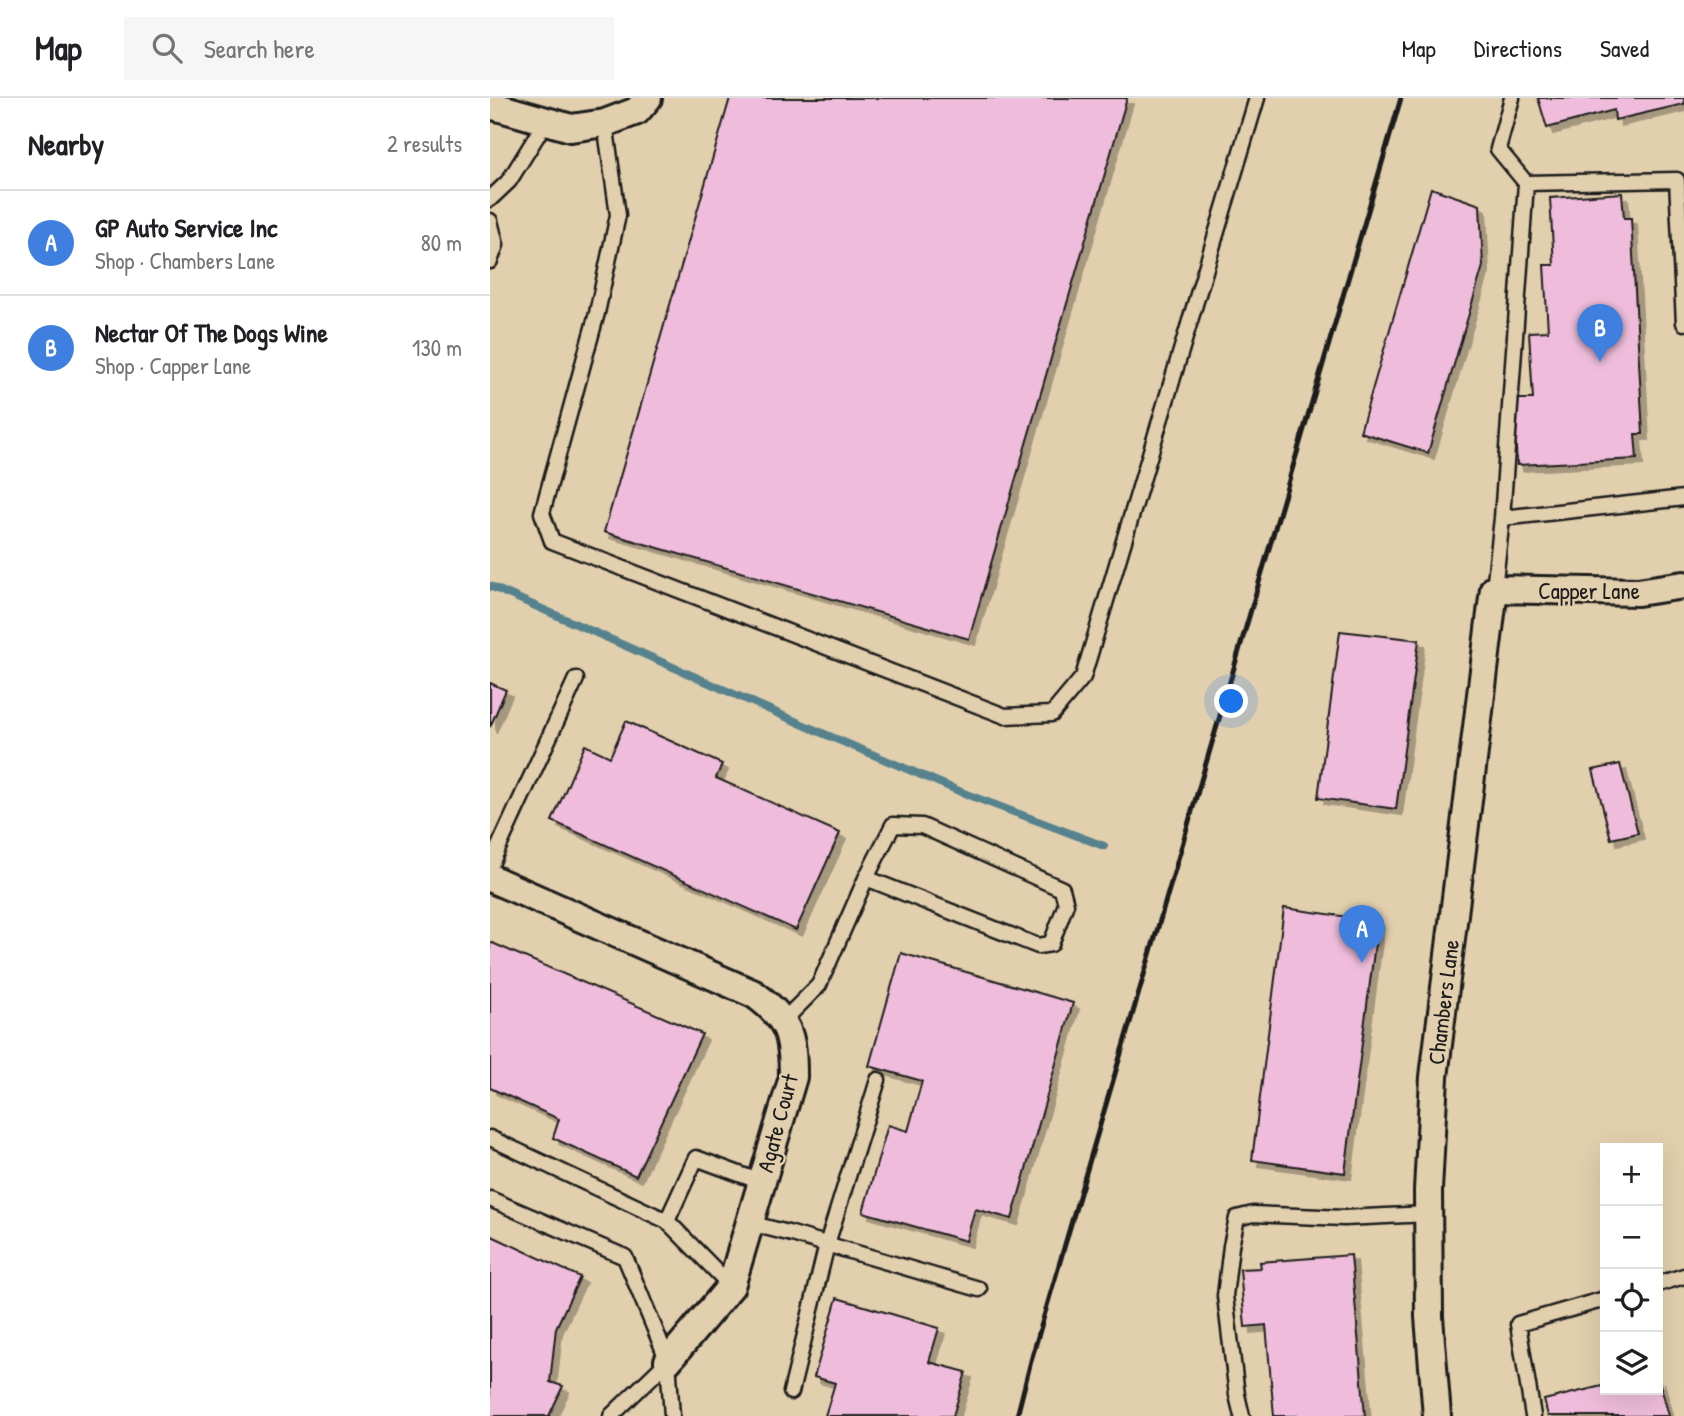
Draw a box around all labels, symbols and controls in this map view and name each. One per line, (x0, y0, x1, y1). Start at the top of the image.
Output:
search box (124, 17, 614, 80)
text: Map (35, 26, 82, 70)
icon: search (148, 29, 186, 67)
text: Search here (204, 31, 315, 66)
text: Map (1402, 32, 1436, 64)
text: Directions (1474, 32, 1562, 64)
text: Saved (1600, 32, 1649, 64)
text: Nearby (28, 124, 104, 164)
text: 2 results (387, 128, 462, 159)
text: GP Auto Service Inc (95, 210, 277, 245)
text: A (45, 227, 57, 258)
text: 80 m (421, 227, 462, 258)
text: Shop · Chambers Lane (95, 245, 275, 276)
pin: B (1577, 304, 1623, 362)
text: Nectar Of The Dogs Wine (95, 315, 328, 350)
text: B (45, 332, 57, 363)
text: 130 m (412, 332, 462, 363)
text: Shop · Capper Lane (95, 350, 251, 381)
street label: Capper Lane (1538, 575, 1640, 606)
your location (1214, 684, 1248, 718)
pin: A (1339, 905, 1385, 963)
street label: Chambers Lane (1420, 938, 1466, 1066)
street label: Agate Court (749, 1069, 805, 1176)
map controls (1600, 1143, 1663, 1395)
button: + (1600, 1143, 1663, 1206)
button: − (1600, 1206, 1663, 1269)
button: locate (1600, 1269, 1663, 1332)
button: layers (1600, 1332, 1663, 1395)

